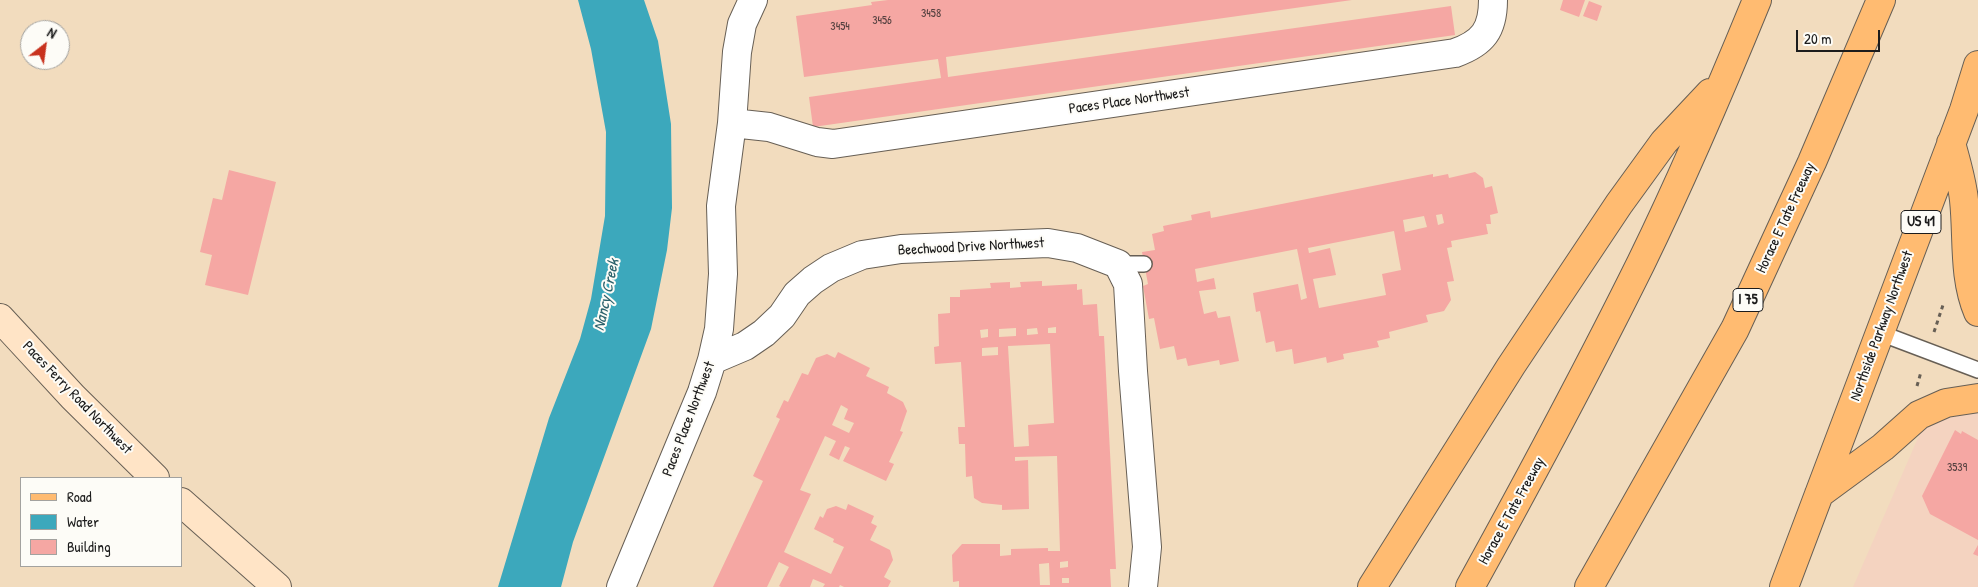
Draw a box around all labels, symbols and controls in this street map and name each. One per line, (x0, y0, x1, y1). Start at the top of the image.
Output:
house number: 3458 (921, 7, 941, 21)
house number: 3456 (872, 14, 892, 28)
north arrow (20, 20, 70, 70)
house number: 3454 (830, 20, 850, 34)
scale bar (1798, 20, 1882, 52)
text: N (44, 22, 60, 43)
text: 20 m (1804, 28, 1831, 49)
street label: Paces Place Northwest (1068, 84, 1190, 118)
street label: Horace E Tate Freeway (1752, 160, 1820, 276)
road number: US 41 (1901, 210, 1941, 233)
street label: Beechwood Drive Northwest (897, 234, 1045, 260)
street label: Northside Parkway Northwest (1846, 248, 1918, 404)
water label: Nancy Creek (590, 257, 624, 333)
road number: I 75 (1733, 288, 1763, 312)
street label: Paces Ferry Road Northwest (18, 338, 136, 458)
street label: Paces Place Northwest (659, 359, 719, 479)
street label: Horace E Tate Freeway (1475, 454, 1549, 568)
house number: 3539 (1947, 461, 1967, 475)
legend (20, 477, 182, 567)
text: Road (67, 486, 92, 507)
text: Water (67, 511, 99, 532)
text: Building (67, 536, 111, 557)

